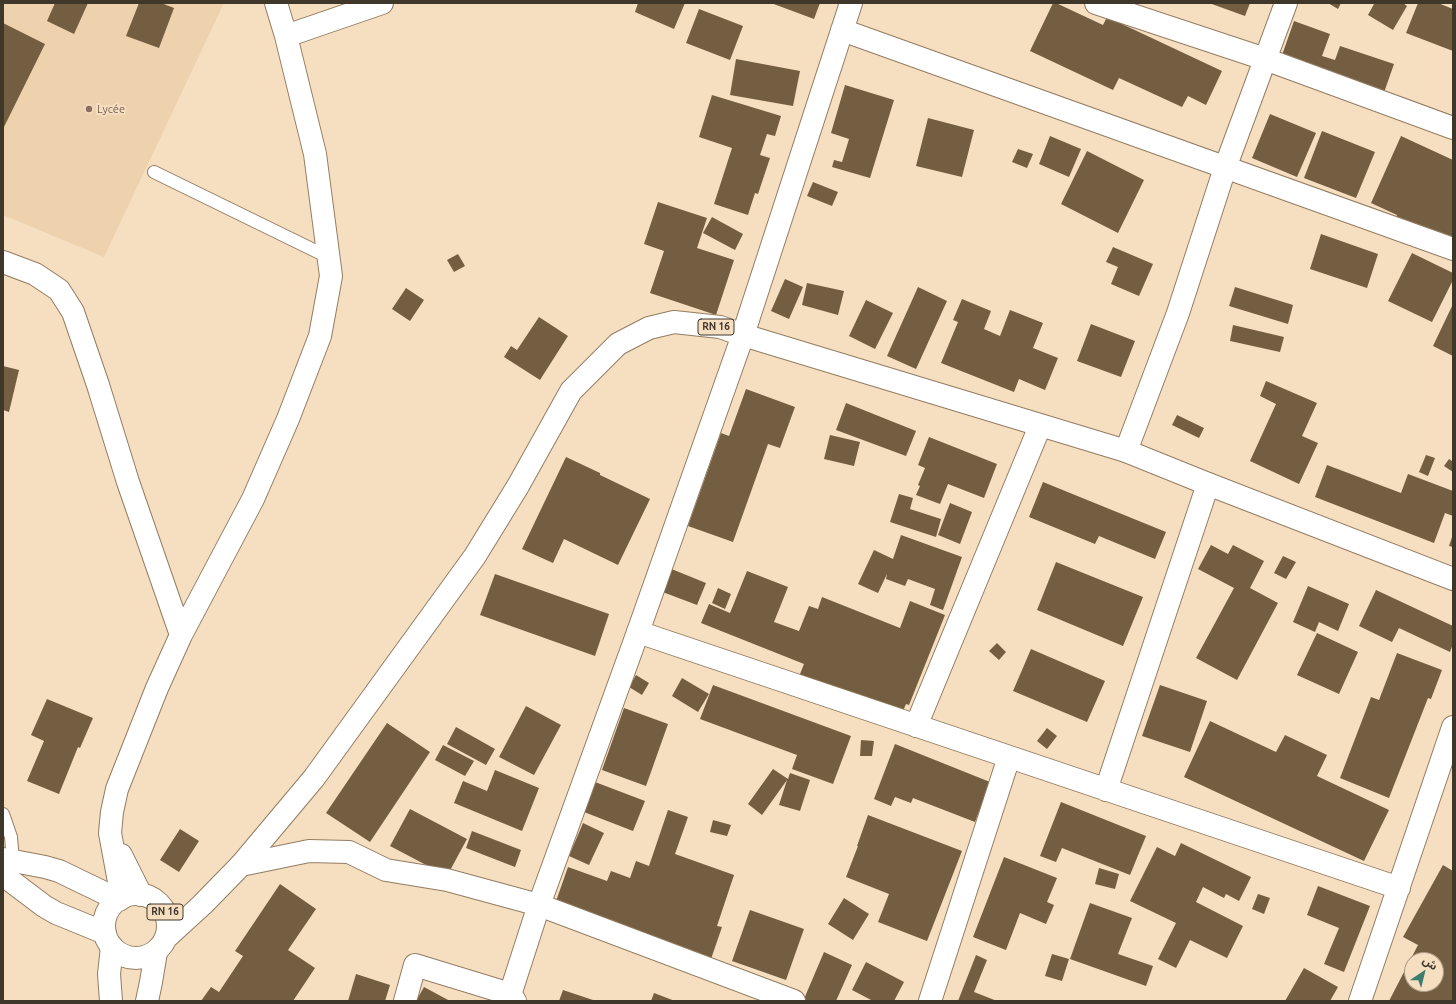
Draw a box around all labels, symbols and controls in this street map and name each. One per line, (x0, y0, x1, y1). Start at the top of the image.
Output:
place label: Lycée (97, 102, 125, 116)
marker: Lycée (84, 104, 94, 114)
road number: RN 16 (698, 319, 734, 335)
road number: RN 16 (147, 904, 183, 920)
north arrow (1404, 952, 1444, 992)
text: ش (1421, 954, 1440, 972)

